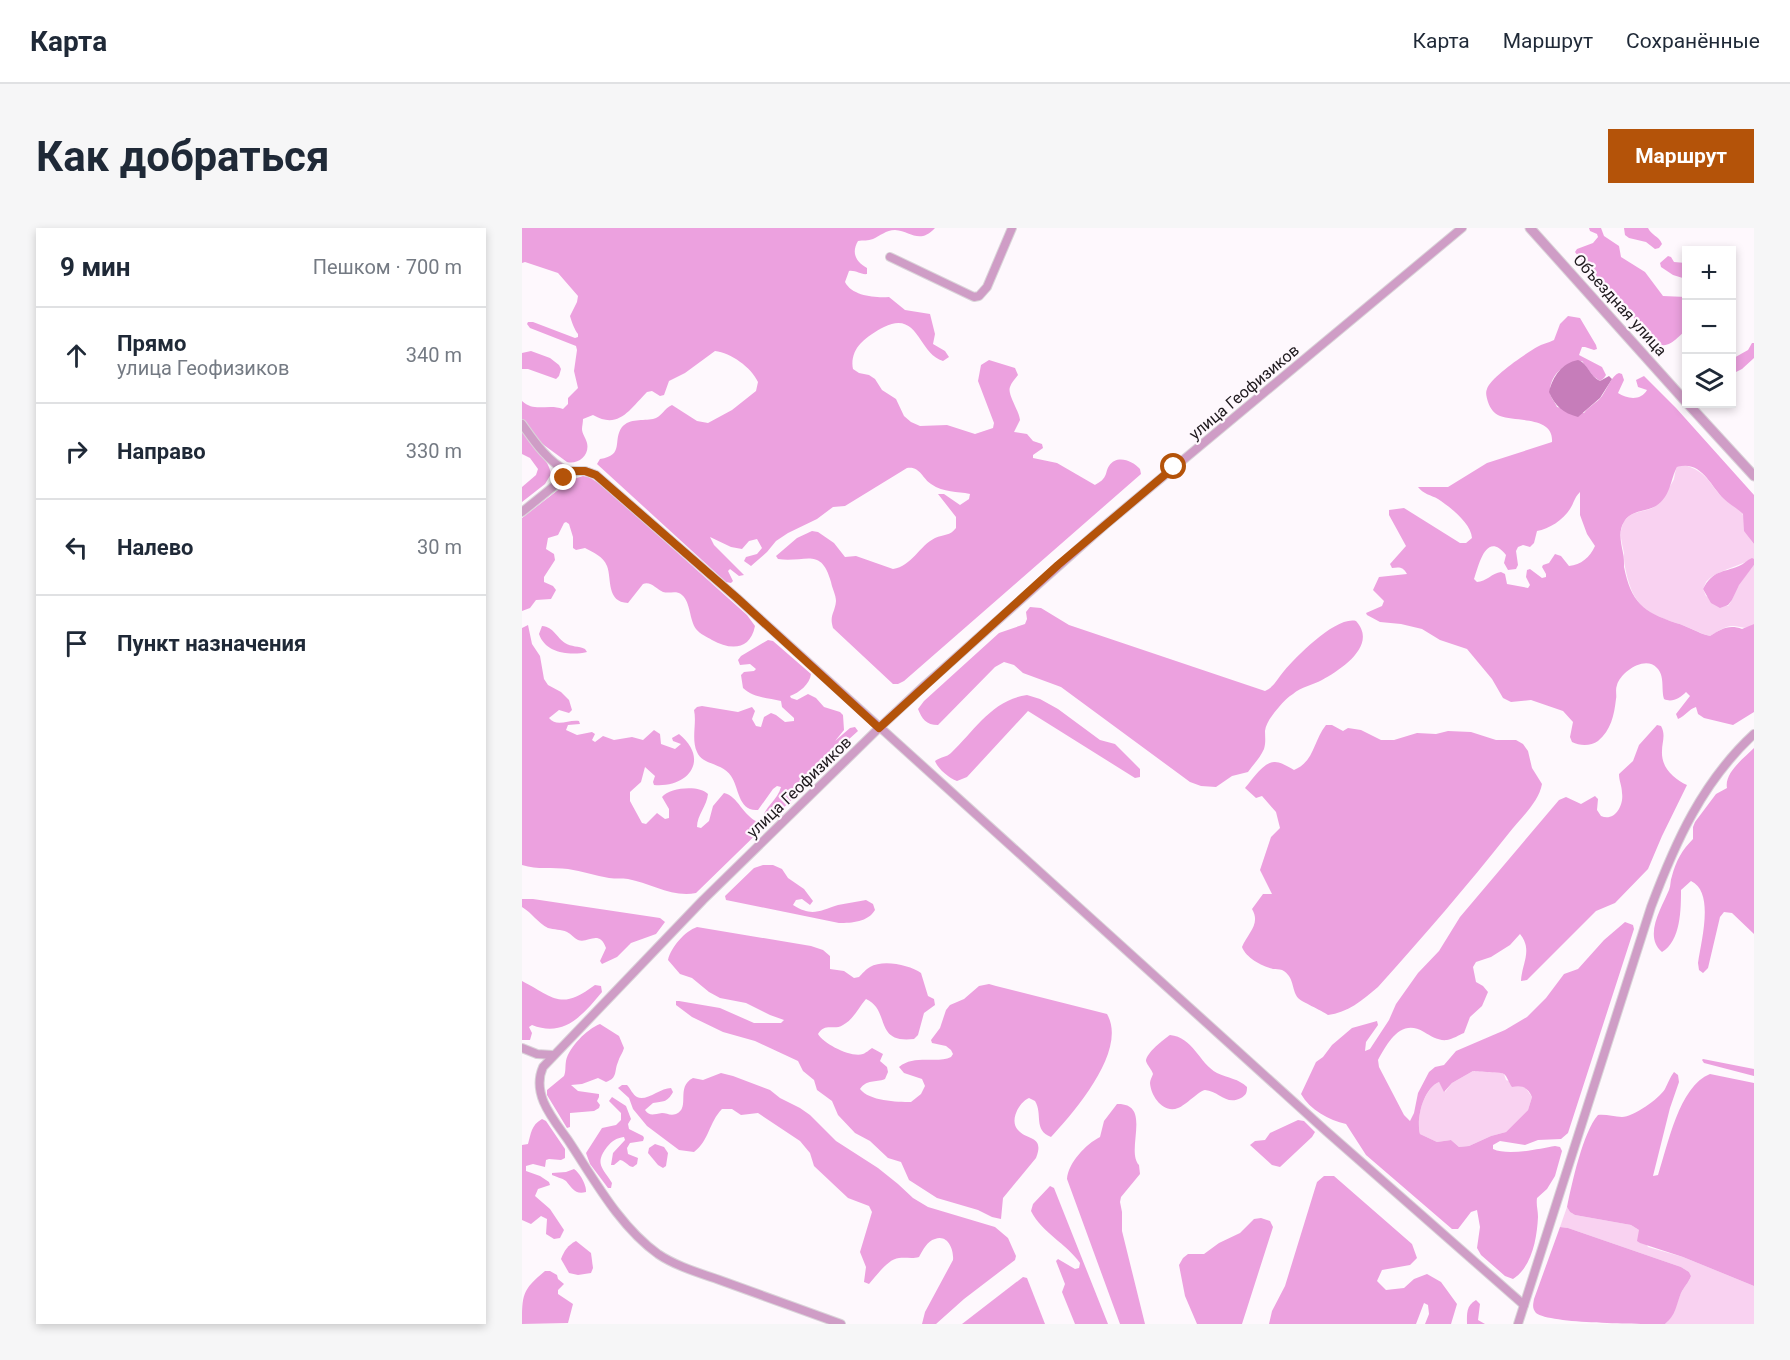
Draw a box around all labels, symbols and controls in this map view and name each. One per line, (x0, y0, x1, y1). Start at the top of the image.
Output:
text: Карта (30, 25, 107, 58)
text: Карта (1413, 29, 1470, 53)
text: Маршрут (1503, 29, 1593, 53)
text: Сохранённые (1626, 29, 1760, 53)
button: Маршрут (1608, 129, 1754, 183)
text: Как добраться (36, 132, 330, 181)
map controls (1682, 246, 1736, 408)
button: + (1682, 246, 1736, 300)
street label: Объездная улица (1569, 250, 1671, 360)
text: 9 мин (60, 252, 131, 282)
text: Пешком · 700 m (313, 255, 462, 279)
button: − (1682, 300, 1736, 354)
text: Прямо (117, 331, 186, 356)
icon: ahead (60, 339, 93, 372)
street label: улица Геофизиков (1185, 340, 1303, 444)
text: 340 m (406, 343, 462, 367)
button: layers (1682, 354, 1736, 408)
text: улица Геофизиков (117, 356, 289, 380)
icon: right (60, 435, 93, 468)
text: Направо (117, 439, 206, 464)
text: 330 m (406, 439, 462, 463)
route start (1160, 453, 1186, 479)
route end (550, 464, 576, 490)
icon: left (60, 531, 93, 564)
text: Налево (117, 535, 194, 560)
text: 30 m (417, 535, 462, 559)
icon: arrive (60, 627, 93, 660)
text: Пункт назначения (117, 631, 306, 656)
street label: улица Геофизиков (743, 732, 855, 842)

